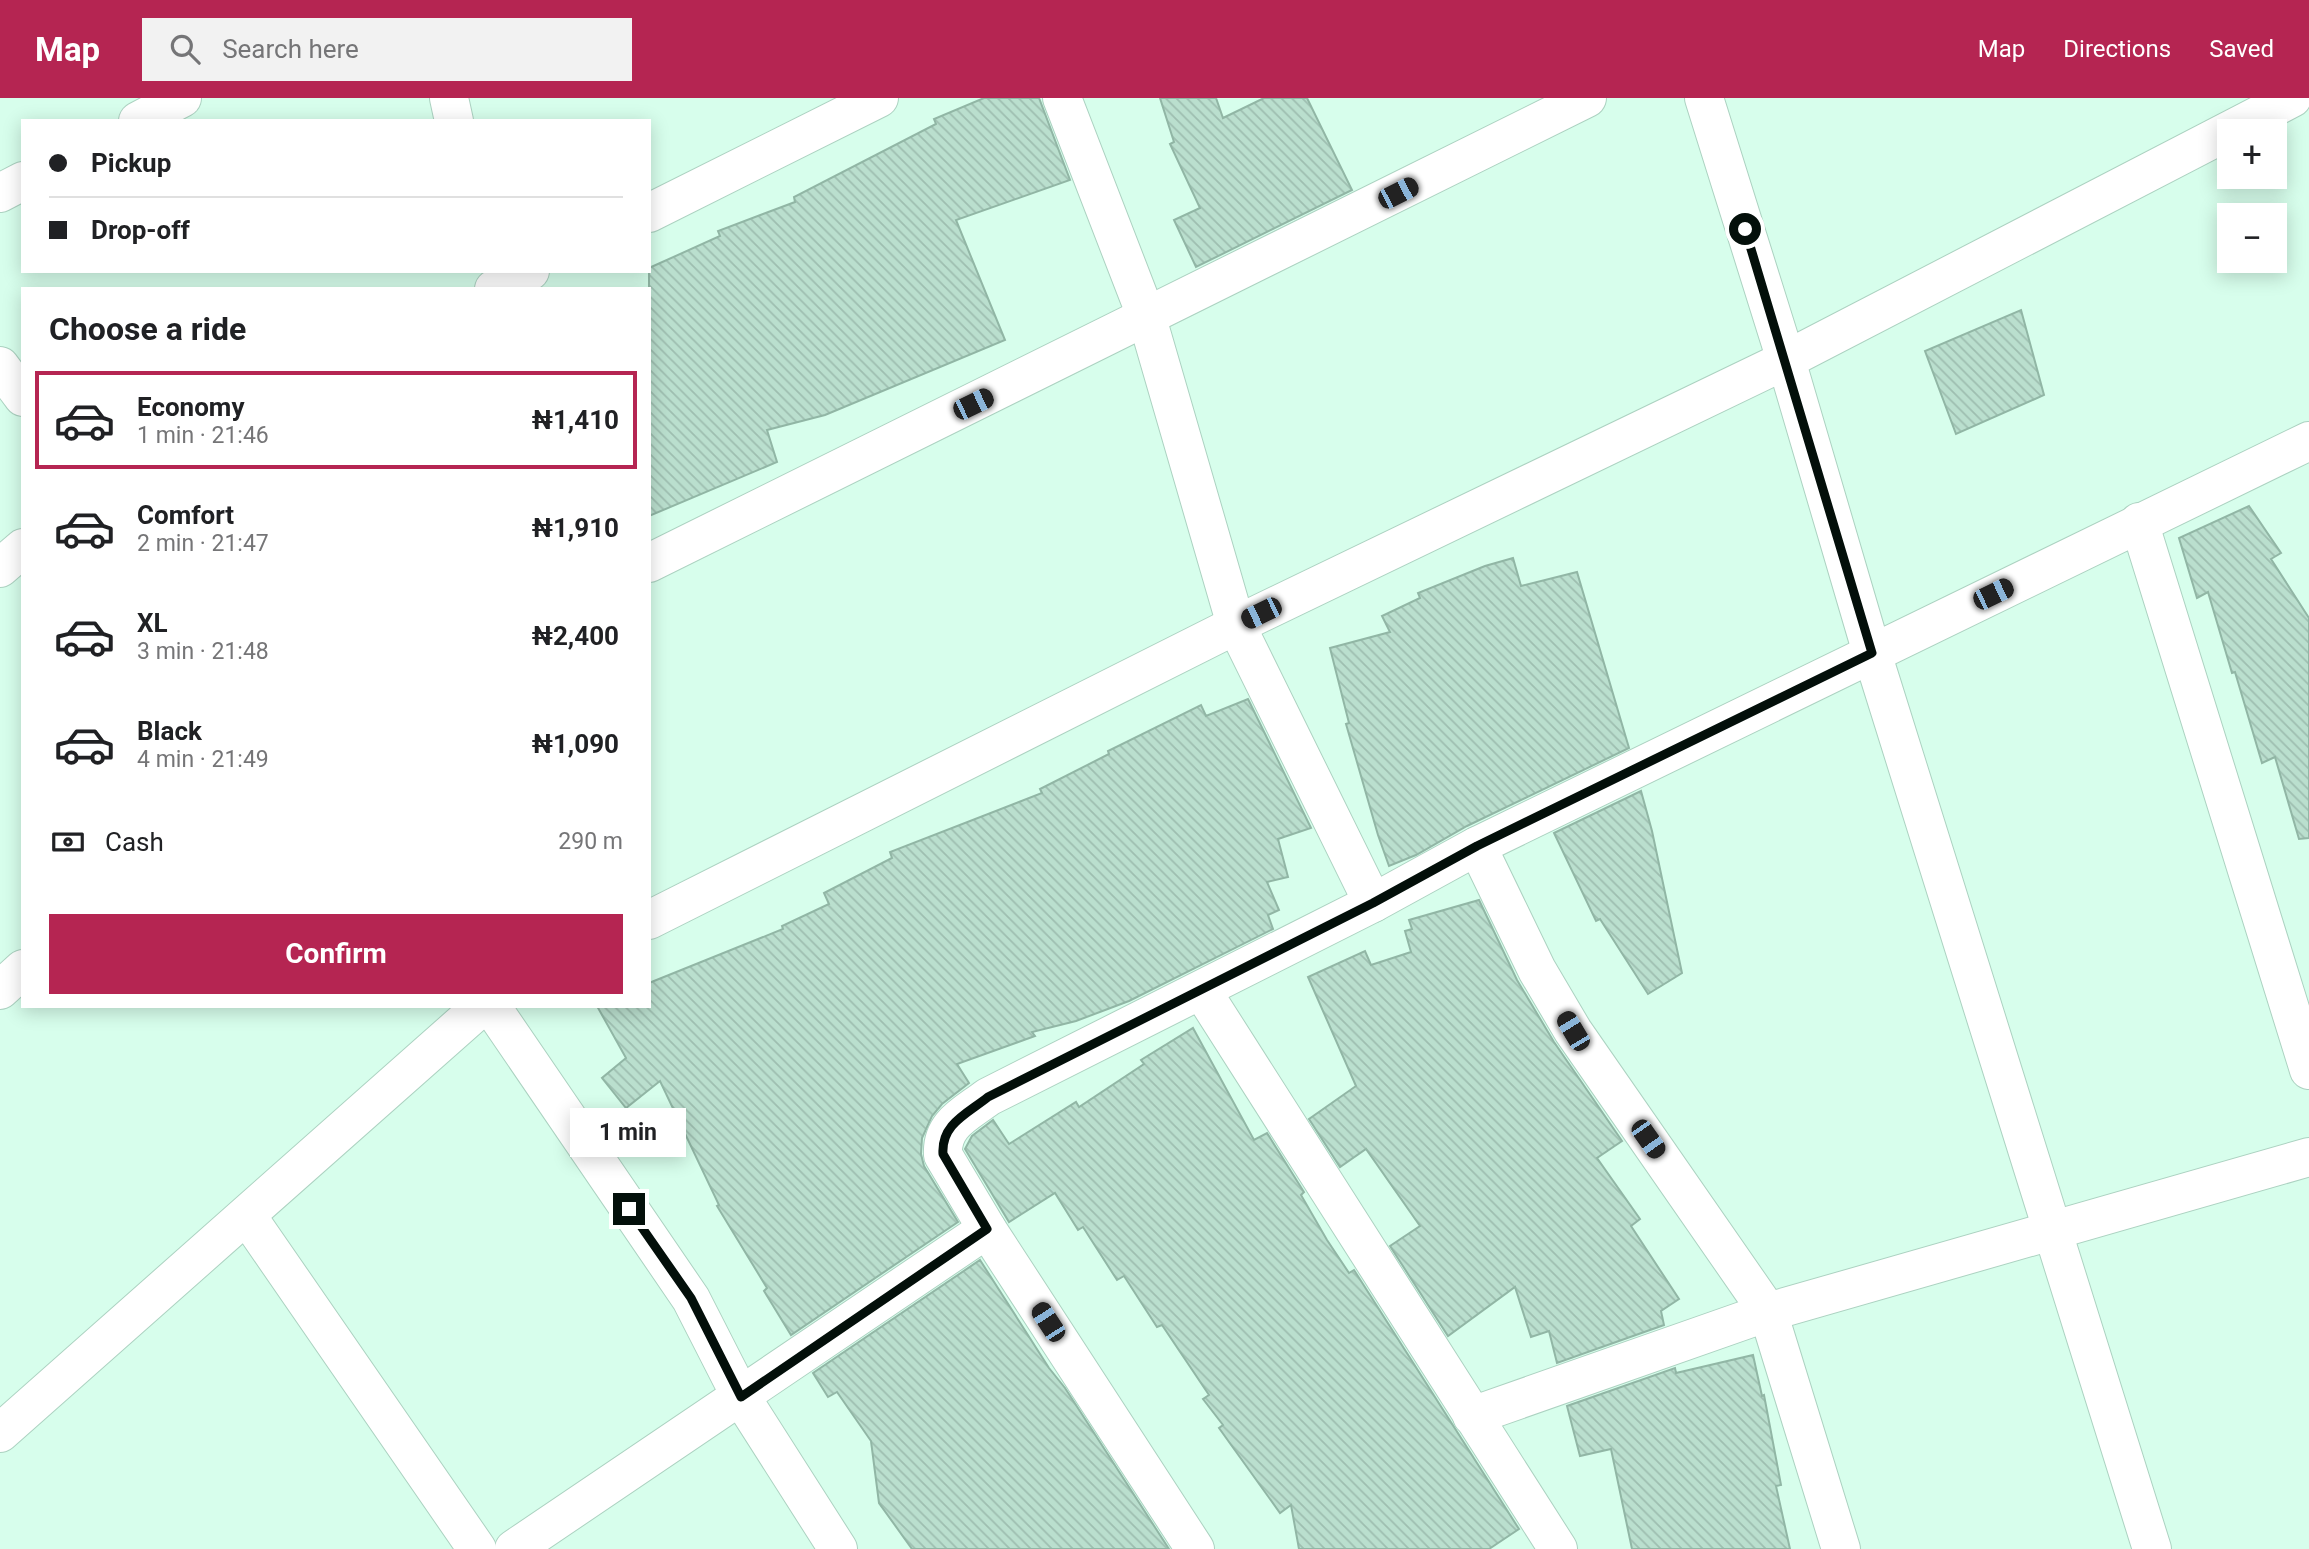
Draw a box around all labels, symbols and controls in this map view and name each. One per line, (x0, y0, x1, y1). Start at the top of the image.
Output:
search box (142, 18, 632, 81)
text: Map (35, 30, 100, 69)
icon: search (166, 30, 204, 68)
text: Search here (222, 34, 359, 64)
text: Map (1978, 35, 2025, 63)
text: Directions (2063, 35, 2171, 63)
text: Saved (2209, 35, 2274, 63)
map controls (2217, 119, 2287, 273)
button: + (2217, 119, 2287, 189)
text: Pickup (91, 148, 171, 178)
car (1375, 174, 1422, 212)
button: − (2217, 203, 2287, 273)
route start (1729, 213, 1761, 245)
text: Drop-off (91, 215, 190, 245)
text: Choose a ride (49, 310, 246, 348)
car (950, 385, 997, 423)
icon: car (53, 389, 116, 452)
text: Economy (137, 392, 244, 422)
text: ₦1,410 (532, 405, 619, 435)
text: 1 min · 21:46 (137, 422, 269, 449)
icon: car (53, 497, 116, 560)
text: Comfort (137, 500, 234, 530)
text: ₦1,910 (532, 513, 619, 543)
text: 2 min · 21:47 (137, 530, 269, 557)
car (1970, 575, 2017, 613)
car (1238, 594, 1285, 632)
icon: car (53, 605, 116, 668)
text: XL (137, 608, 168, 638)
text: ₦2,400 (532, 621, 619, 651)
text: 3 min · 21:48 (137, 638, 269, 665)
icon: car (53, 713, 116, 776)
text: Black (137, 716, 202, 746)
text: ₦1,090 (532, 729, 619, 759)
text: 4 min · 21:49 (137, 746, 269, 773)
icon: cash (49, 823, 87, 861)
text: Cash (105, 827, 164, 857)
text: 290 m (558, 828, 623, 855)
button: Confirm (49, 914, 623, 994)
car (1554, 1008, 1593, 1054)
callout: 1 min (571, 1108, 687, 1156)
car (1628, 1116, 1669, 1162)
text: 1 min (599, 1119, 657, 1146)
route end (613, 1193, 645, 1225)
car (1028, 1299, 1069, 1345)

